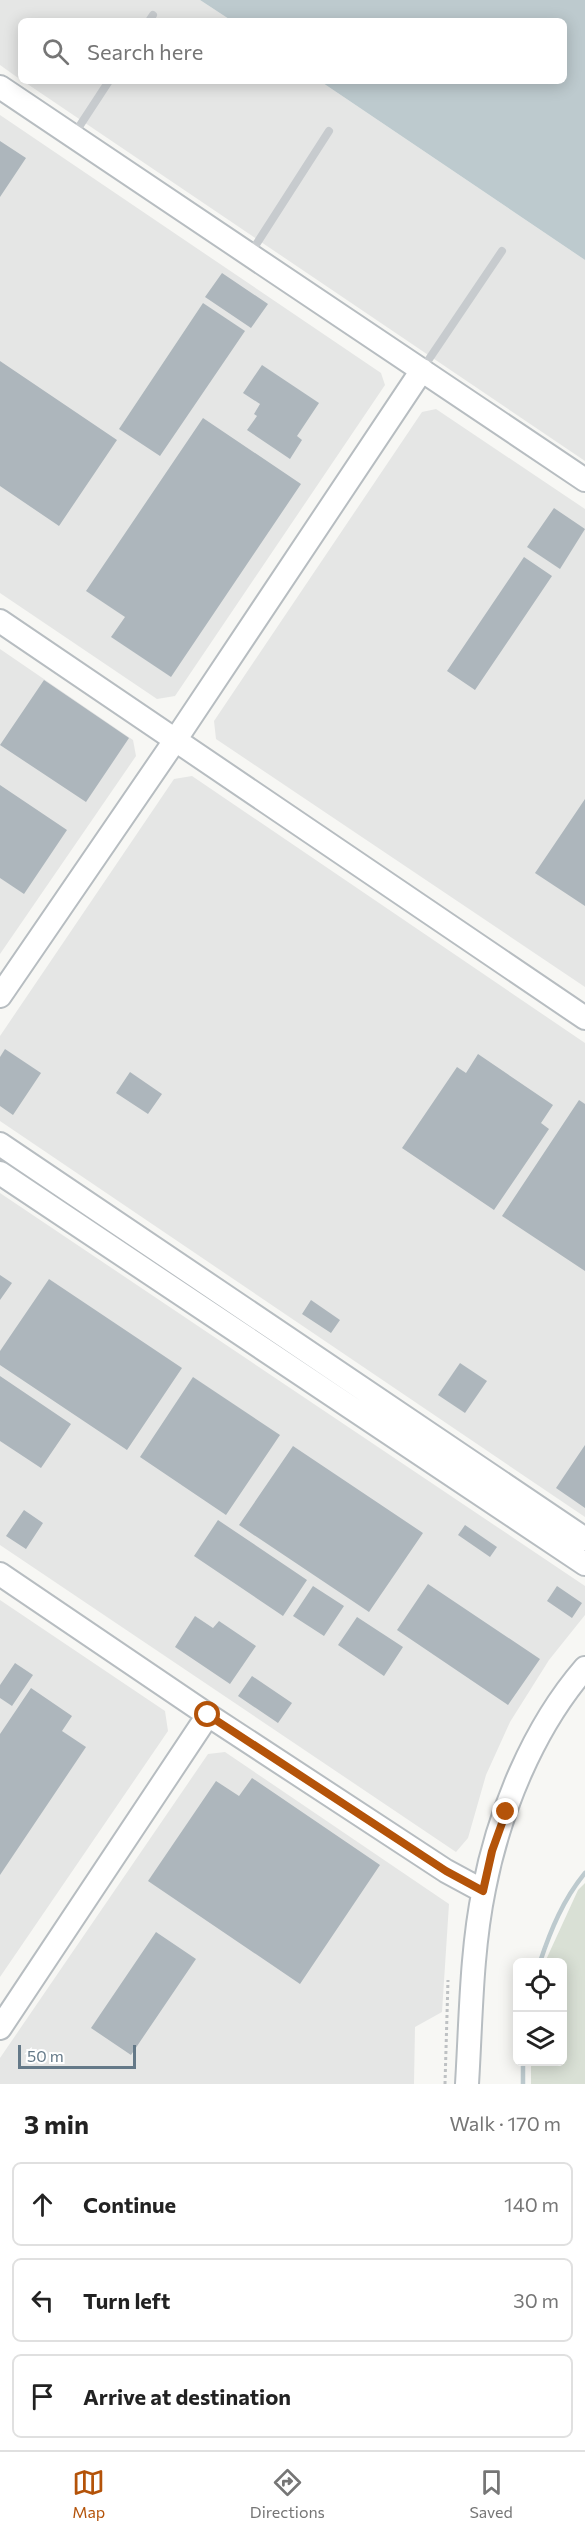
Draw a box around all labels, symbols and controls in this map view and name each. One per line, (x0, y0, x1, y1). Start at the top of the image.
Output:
search box (18, 18, 567, 84)
icon: search (39, 35, 72, 68)
text: Search here (87, 38, 203, 65)
route start (194, 1701, 220, 1727)
route end (492, 1798, 518, 1824)
map controls (513, 1958, 567, 2066)
button: locate (513, 1958, 567, 2012)
button: layers (513, 2012, 567, 2066)
scale bar (18, 2042, 136, 2070)
text: 50 m (27, 2046, 64, 2065)
text: 3 min (24, 2108, 89, 2139)
text: Walk · 170 m (450, 2111, 561, 2135)
icon: ahead (26, 2188, 59, 2221)
text: Continue (83, 2191, 176, 2218)
text: 140 m (504, 2192, 559, 2216)
icon: left (26, 2284, 59, 2317)
text: Turn left (83, 2287, 170, 2314)
text: 30 m (513, 2288, 559, 2312)
icon: arrive (26, 2380, 59, 2413)
text: Arrive at destination (83, 2383, 291, 2410)
tab: Map (72, 2466, 105, 2521)
tab: Directions (250, 2466, 325, 2521)
tab: Saved (469, 2466, 513, 2521)

